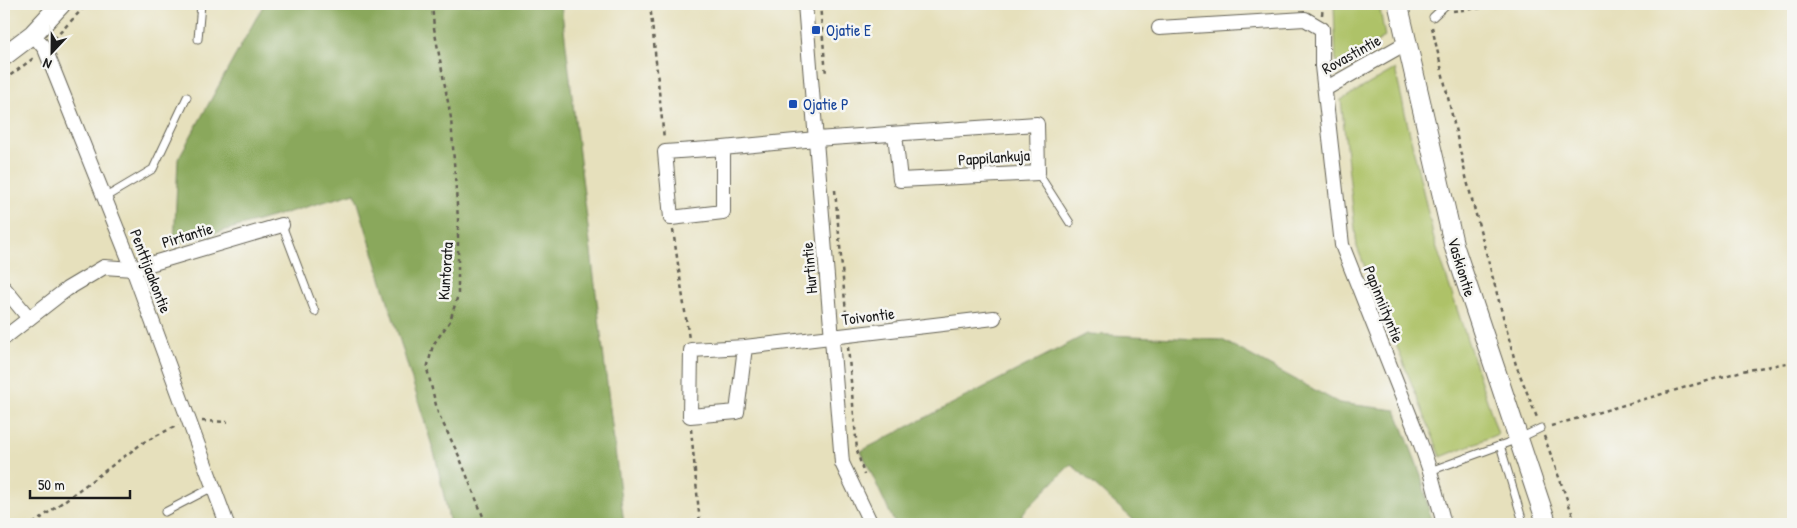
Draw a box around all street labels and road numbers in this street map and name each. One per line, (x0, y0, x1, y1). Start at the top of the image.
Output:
street label: Rovastintie (1318, 28, 1385, 79)
street label: Pappilankuja (957, 144, 1031, 170)
street label: Pirtantie (159, 217, 216, 253)
street label: Penttijaakontie (125, 226, 177, 317)
street label: Vaskiontie (1443, 235, 1482, 300)
street label: Kuntorata (432, 241, 458, 301)
street label: Hurtintie (796, 241, 822, 295)
street label: Papinniityntie (1359, 262, 1410, 346)
street label: Toivontie (840, 302, 896, 330)

